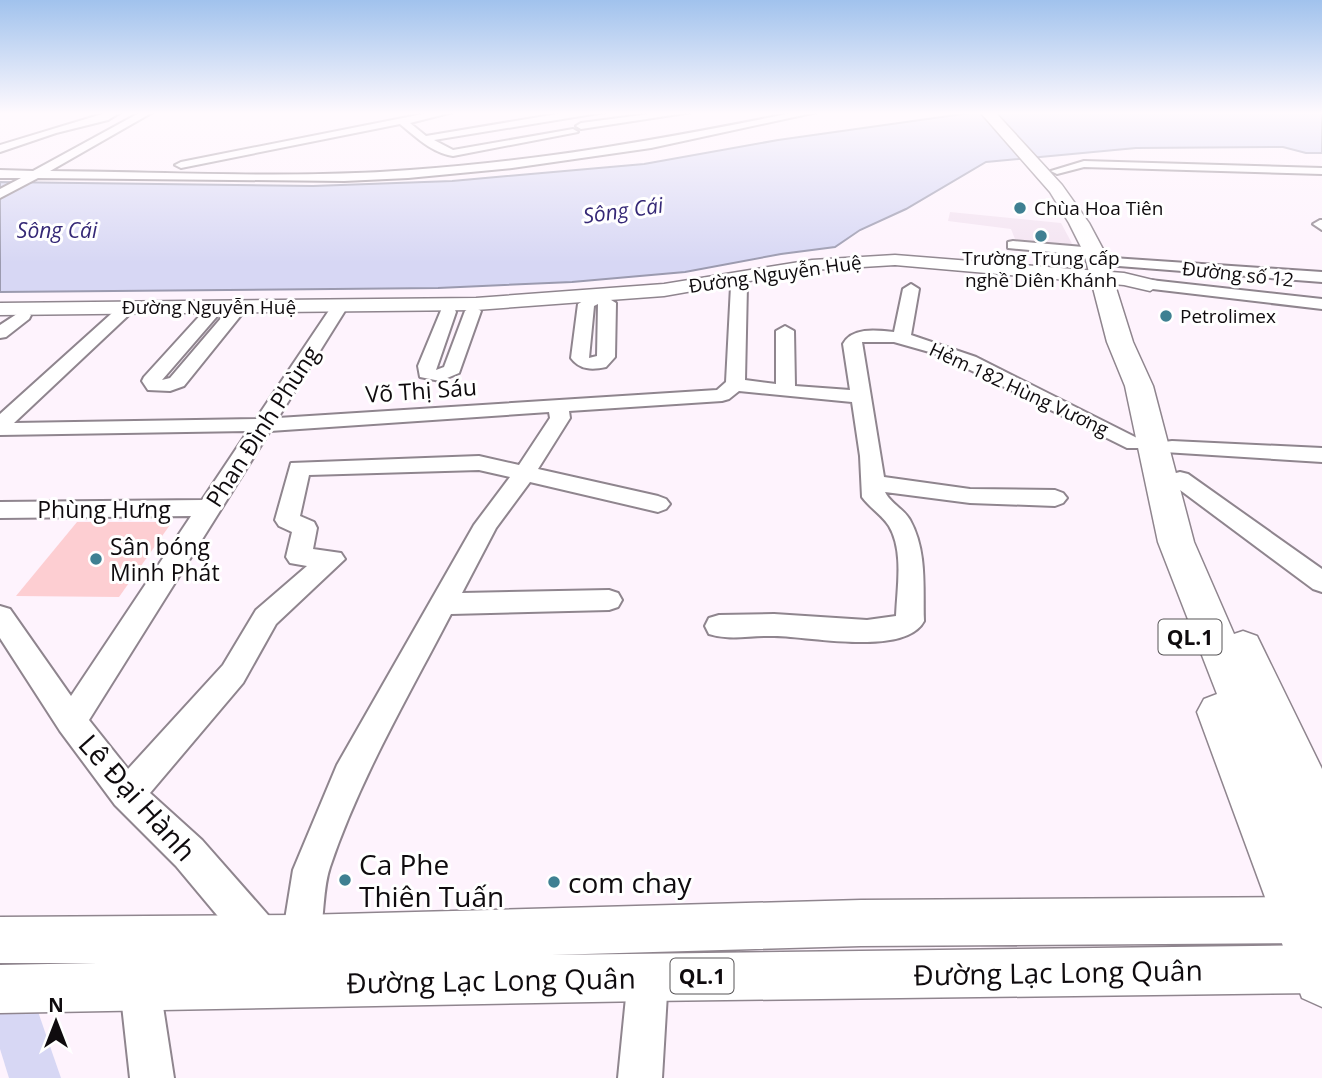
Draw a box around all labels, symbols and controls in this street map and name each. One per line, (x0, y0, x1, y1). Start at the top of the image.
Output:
water label: Sông Cái (581, 190, 665, 229)
place label: Chùa Hoa Tiên (1034, 195, 1163, 221)
marker: Chùa Hoa Tiên (1012, 200, 1028, 216)
water label: Sông Cái (17, 216, 98, 244)
marker: Trường Trung cấp nghề Diên Khánh (1033, 228, 1049, 244)
place label: Trường Trung cấp nghề Diên Khánh (962, 245, 1120, 293)
street label: Đường Nguyễn Huệ (687, 249, 863, 299)
street label: Đường số 12 (1181, 255, 1295, 293)
street label: Đường Nguyễn Huệ (122, 294, 296, 320)
place label: Petrolimex (1180, 303, 1276, 329)
marker: Petrolimex (1158, 308, 1174, 324)
street label: Hẻm 182 Hùng Vương (925, 336, 1113, 442)
street label: Phan Đình Phùng (198, 339, 326, 513)
street label: Võ Thị Sáu (364, 370, 478, 410)
street label: Phùng Hưng (37, 493, 171, 525)
place label: Sân bóng Minh Phát (110, 530, 220, 588)
marker: Sân bóng Minh Phát (88, 551, 104, 567)
road number: QL.1 (1158, 620, 1222, 654)
street label: Lê Đại Hành (71, 725, 205, 869)
place label: Ca Phe Thiên Tuấn (359, 845, 504, 915)
place label: com chay (568, 863, 693, 901)
marker: Ca Phe Thiên Tuấn (337, 872, 353, 888)
marker: com chay (546, 874, 562, 890)
street label: Đường Lạc Long Quân (913, 950, 1203, 994)
street label: Đường Lạc Long Quân (346, 958, 636, 1002)
road number: QL.1 (670, 958, 734, 993)
north arrow (21, 987, 91, 1057)
text: N (48, 992, 64, 1018)

